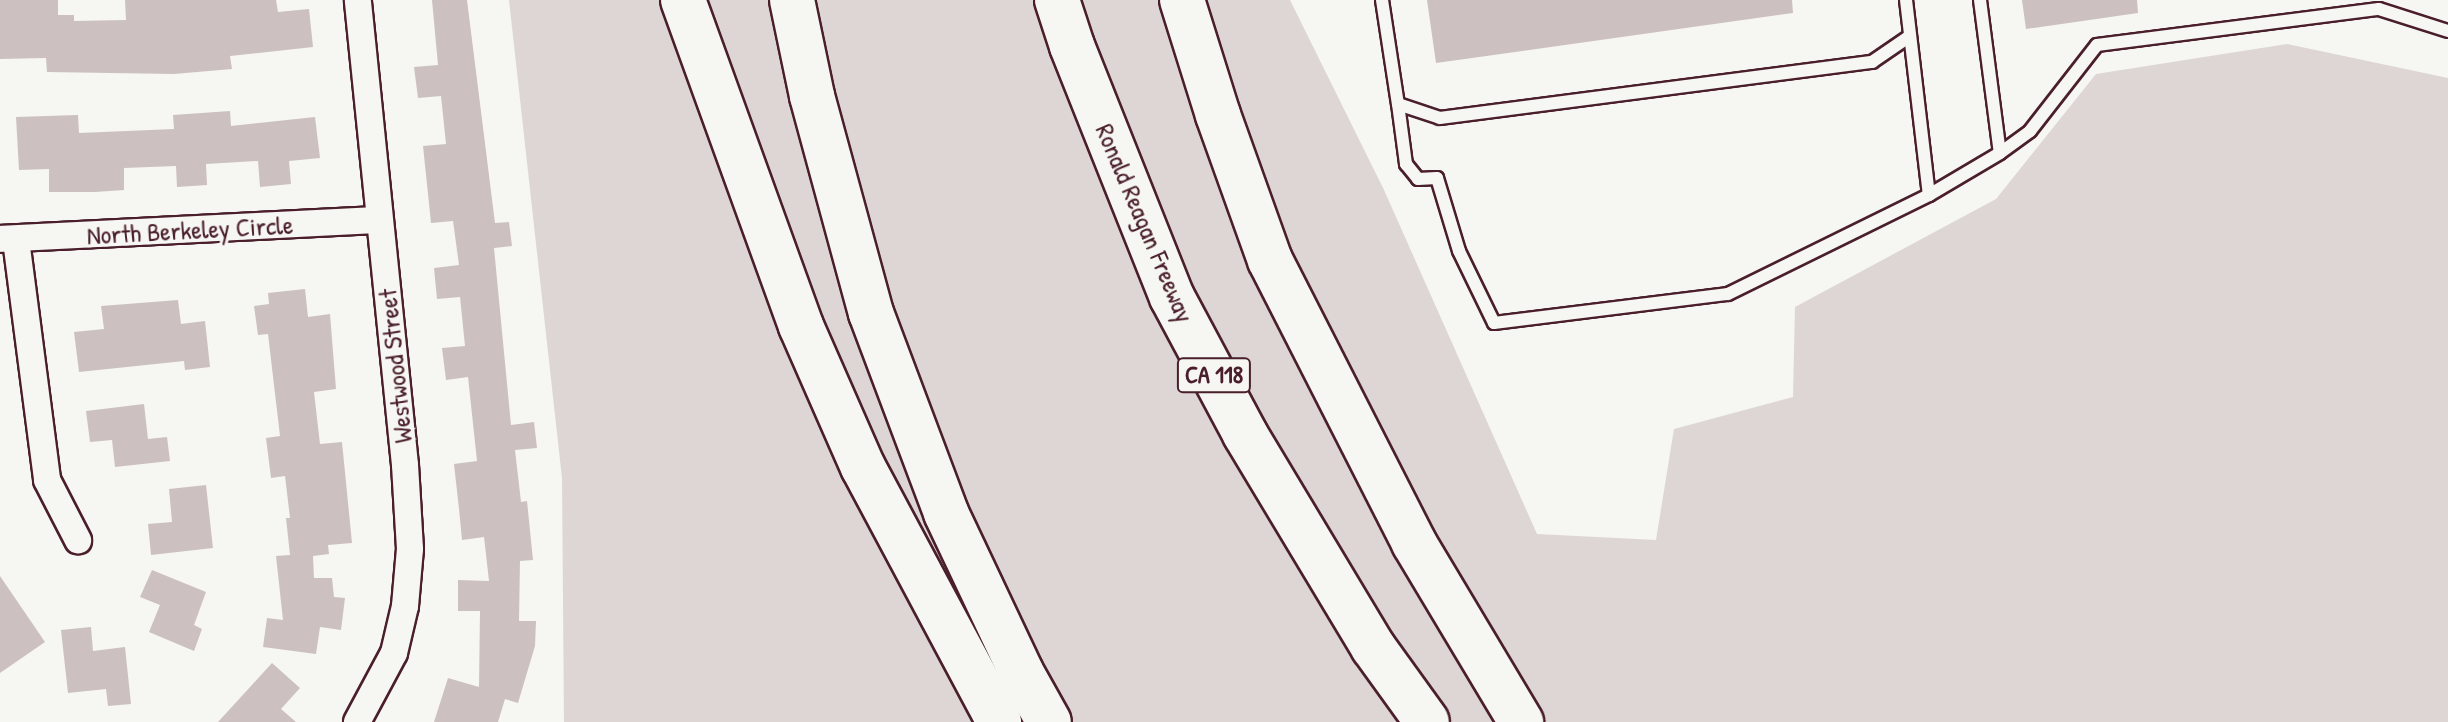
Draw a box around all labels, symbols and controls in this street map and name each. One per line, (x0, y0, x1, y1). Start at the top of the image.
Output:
street label: Ronald Reagan Freeway (1089, 119, 1201, 327)
street label: North Berkeley Circle (86, 209, 294, 251)
street label: Westwood Street (371, 287, 419, 445)
road number: CA 118 (1176, 355, 1252, 395)

